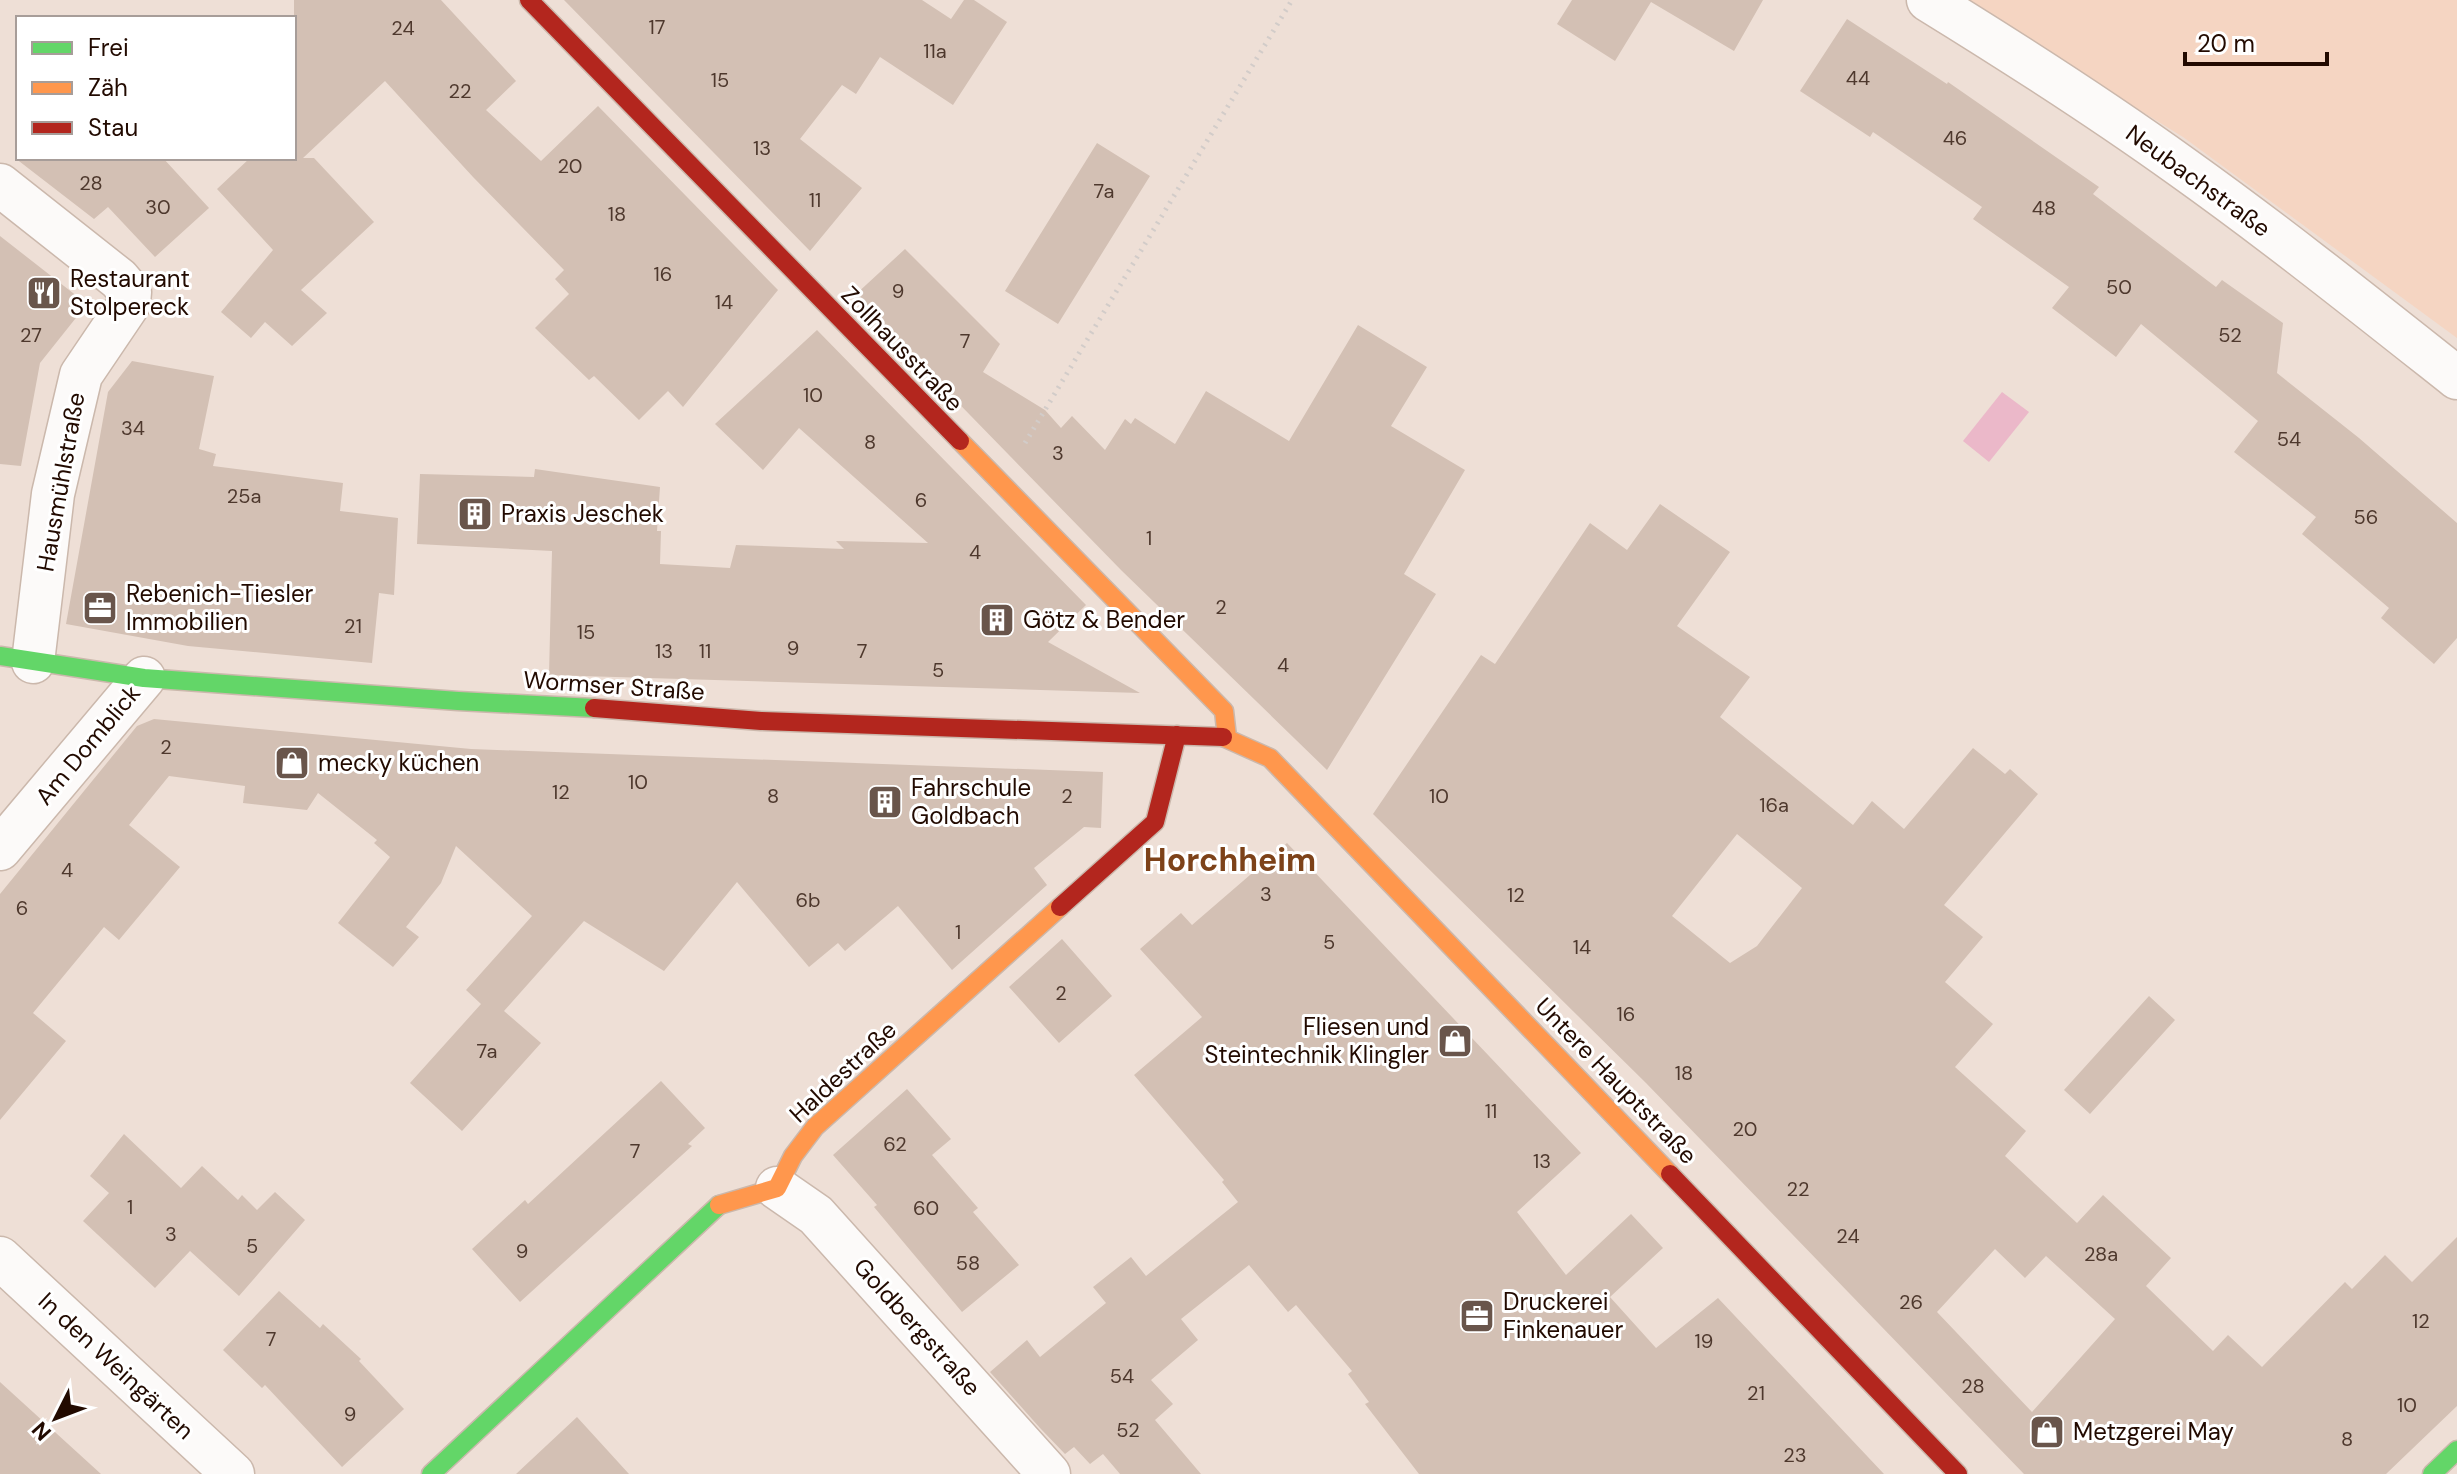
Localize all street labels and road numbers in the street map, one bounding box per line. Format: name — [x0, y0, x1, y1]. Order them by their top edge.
street label: Neubachstraße — [2120, 118, 2277, 244]
street label: Zollhausstraße — [835, 279, 970, 418]
street label: Hausmühlstraße — [29, 390, 92, 574]
street label: Wormser Straße — [522, 664, 706, 707]
street label: Am Domblick — [28, 678, 147, 811]
street label: Untere Hauptstraße — [1529, 991, 1704, 1170]
street label: Haldestraße — [783, 1014, 903, 1129]
street label: Goldbergstraße — [847, 1251, 988, 1402]
street label: In den Weingärten — [32, 1286, 201, 1446]

